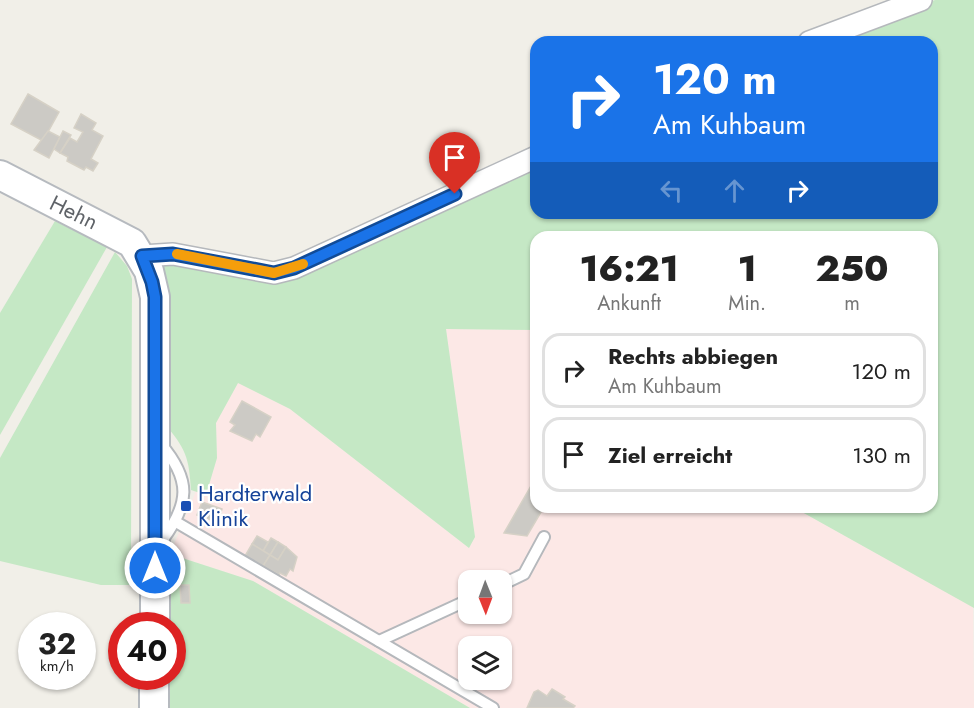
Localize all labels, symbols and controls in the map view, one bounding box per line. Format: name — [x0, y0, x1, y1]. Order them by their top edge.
text: 120 m — [653, 49, 777, 110]
icon: right — [554, 60, 632, 138]
text: Am Kuhbaum — [653, 105, 806, 144]
pin — [429, 132, 480, 194]
icon: arrive — [438, 141, 471, 174]
icon: left — [655, 174, 688, 207]
icon: ahead — [718, 174, 751, 207]
icon: right — [781, 174, 814, 207]
street label: Hehn — [44, 187, 104, 237]
text: 16:21 — [579, 242, 679, 294]
text: 1 — [738, 242, 757, 294]
text: 250 — [815, 242, 889, 294]
text: Ankunft — [597, 289, 661, 318]
text: Min. — [728, 289, 766, 318]
text: m — [844, 289, 860, 318]
text: Rechts abbiegen — [608, 340, 778, 372]
icon: right — [557, 354, 590, 387]
text: 120 m — [852, 355, 911, 387]
text: Am Kuhbaum — [608, 372, 722, 401]
icon: arrive — [557, 438, 590, 471]
text: Ziel erreicht — [608, 439, 732, 471]
text: 130 m — [852, 439, 911, 471]
place label: Hardterwald Klinik — [198, 477, 312, 534]
marker: Hardterwald Klinik — [179, 499, 193, 513]
position arrow — [123, 536, 187, 600]
north arrow — [458, 570, 512, 624]
map controls — [458, 570, 512, 690]
speed limit sign: 40 — [108, 612, 186, 690]
text: 32 — [38, 622, 76, 665]
button: layers — [458, 636, 512, 690]
text: km/h — [40, 655, 74, 677]

